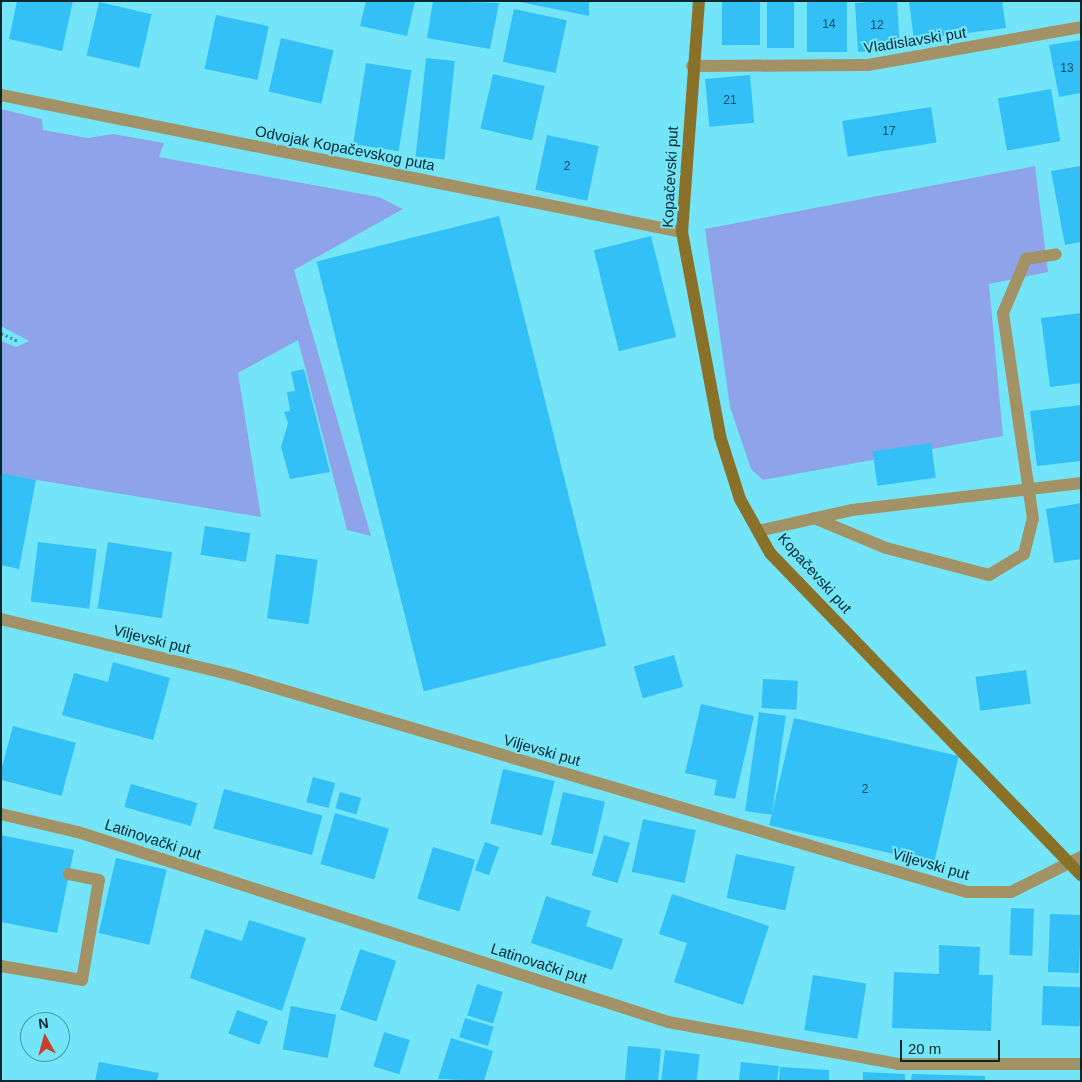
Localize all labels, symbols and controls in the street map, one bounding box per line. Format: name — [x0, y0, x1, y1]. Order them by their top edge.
house number: 14 — [822, 18, 836, 32]
house number: 12 — [870, 19, 884, 33]
street label: Vladislavski put — [863, 23, 967, 57]
house number: 13 — [1060, 62, 1074, 76]
house number: 21 — [723, 94, 737, 108]
street label: Odvojak Kopačevskog puta — [254, 122, 436, 174]
house number: 17 — [882, 125, 896, 139]
street label: Kopačevski put — [658, 126, 682, 228]
house number: 2 — [564, 160, 570, 174]
street label: Kopačevski put — [774, 529, 856, 617]
street label: Viljevski put — [112, 621, 192, 657]
street label: Viljevski put — [502, 730, 582, 770]
house number: 2 — [862, 783, 868, 797]
street label: Latinovački put — [103, 815, 203, 863]
street label: Viljevski put — [891, 844, 971, 884]
street label: Latinovački put — [489, 939, 589, 987]
north arrow — [20, 1012, 70, 1062]
text: N — [37, 1015, 49, 1032]
scale bar — [902, 1030, 1002, 1062]
text: 20 m — [908, 1040, 941, 1057]

